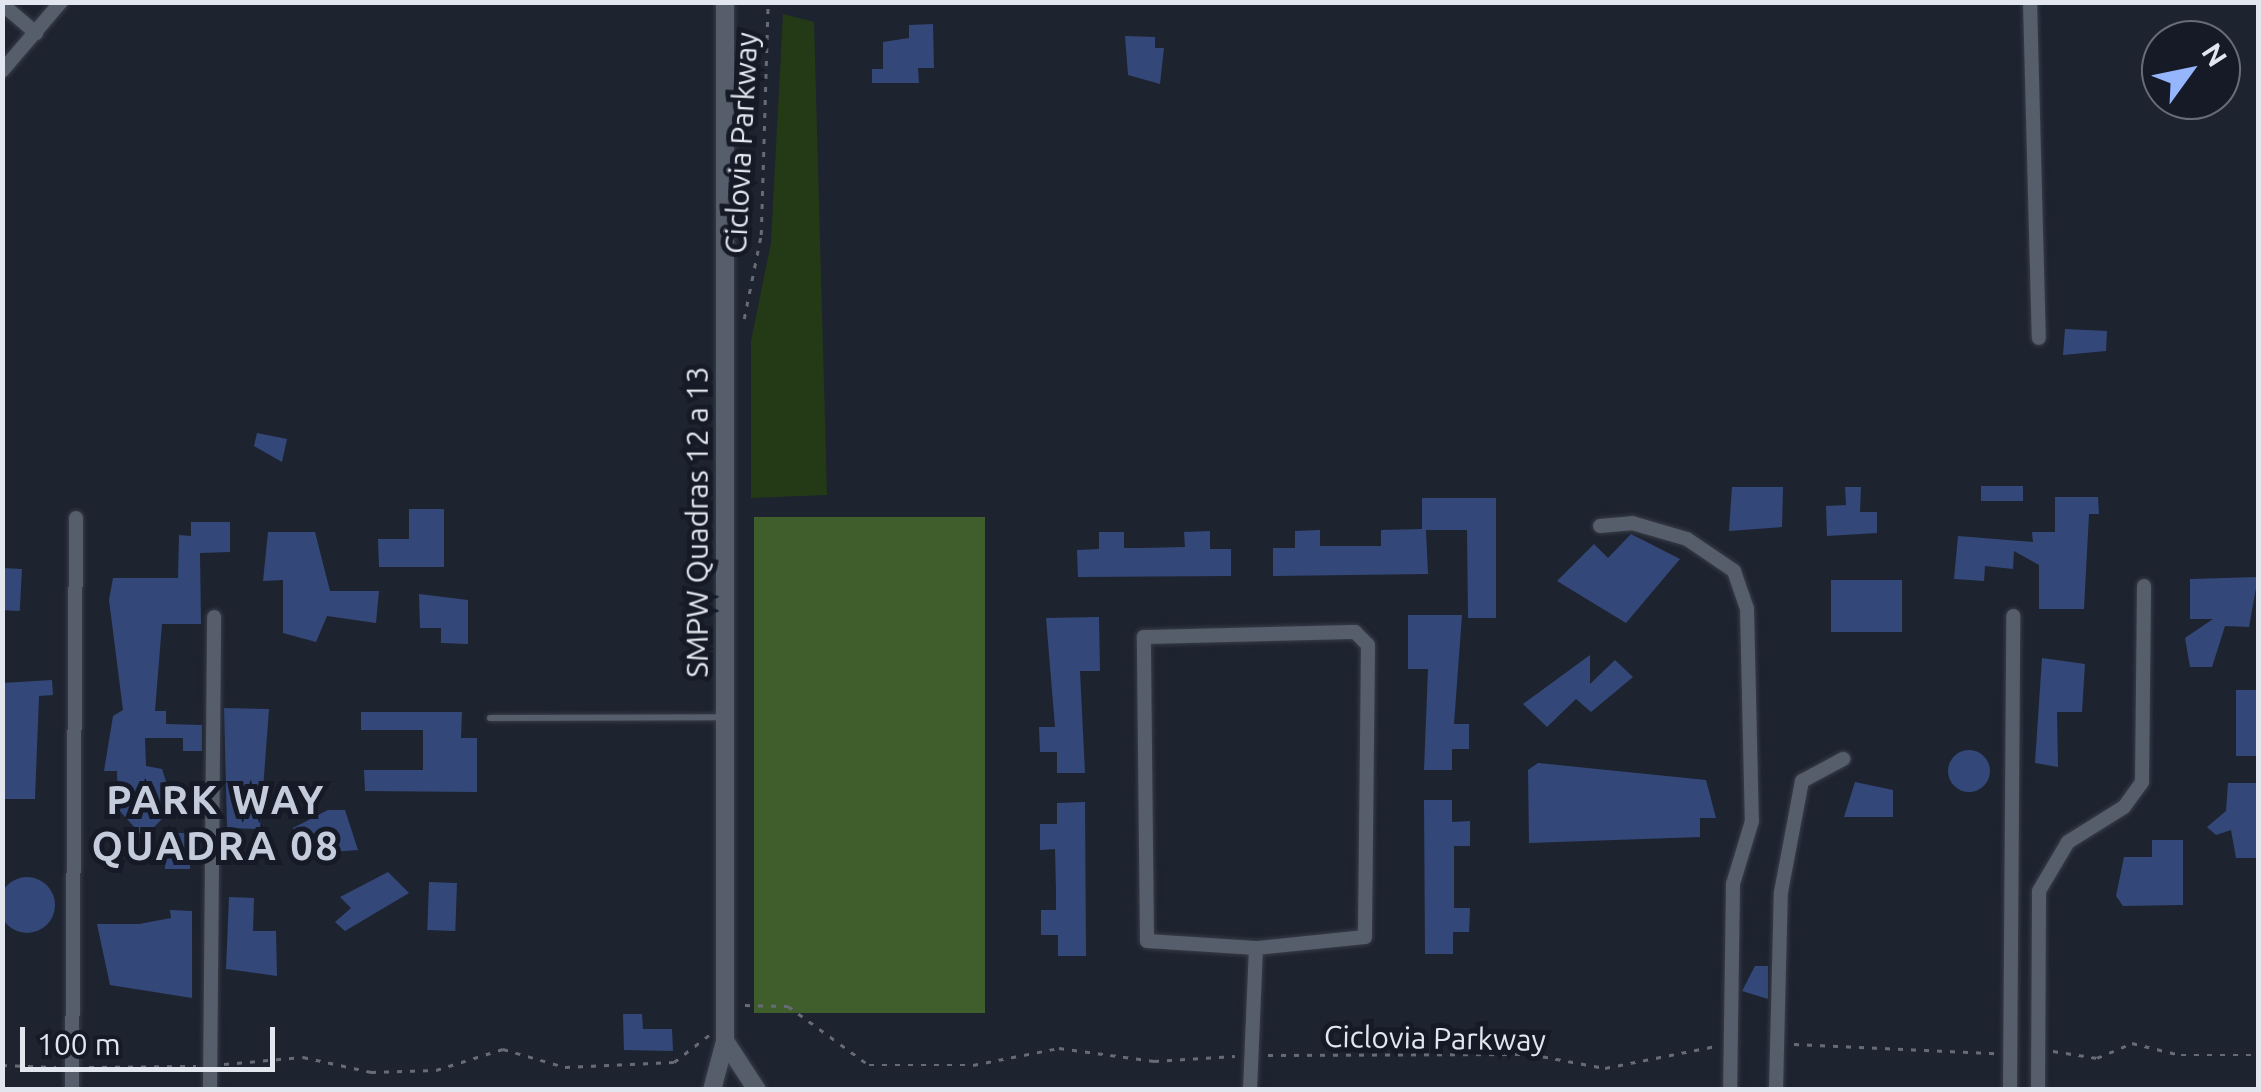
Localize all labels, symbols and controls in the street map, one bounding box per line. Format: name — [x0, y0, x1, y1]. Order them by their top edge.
north arrow — [2141, 20, 2241, 120]
street label: Ciclovia Parkway — [717, 31, 765, 255]
text: N — [2196, 37, 2234, 72]
street label: SMPW Quadras 12 a 13 — [679, 366, 715, 678]
district label: PARK WAY QUADRA 08 — [92, 776, 340, 870]
scale bar — [25, 1007, 280, 1069]
street label: Ciclovia Parkway — [1324, 1018, 1546, 1058]
text: 100 m — [37, 1027, 121, 1061]

